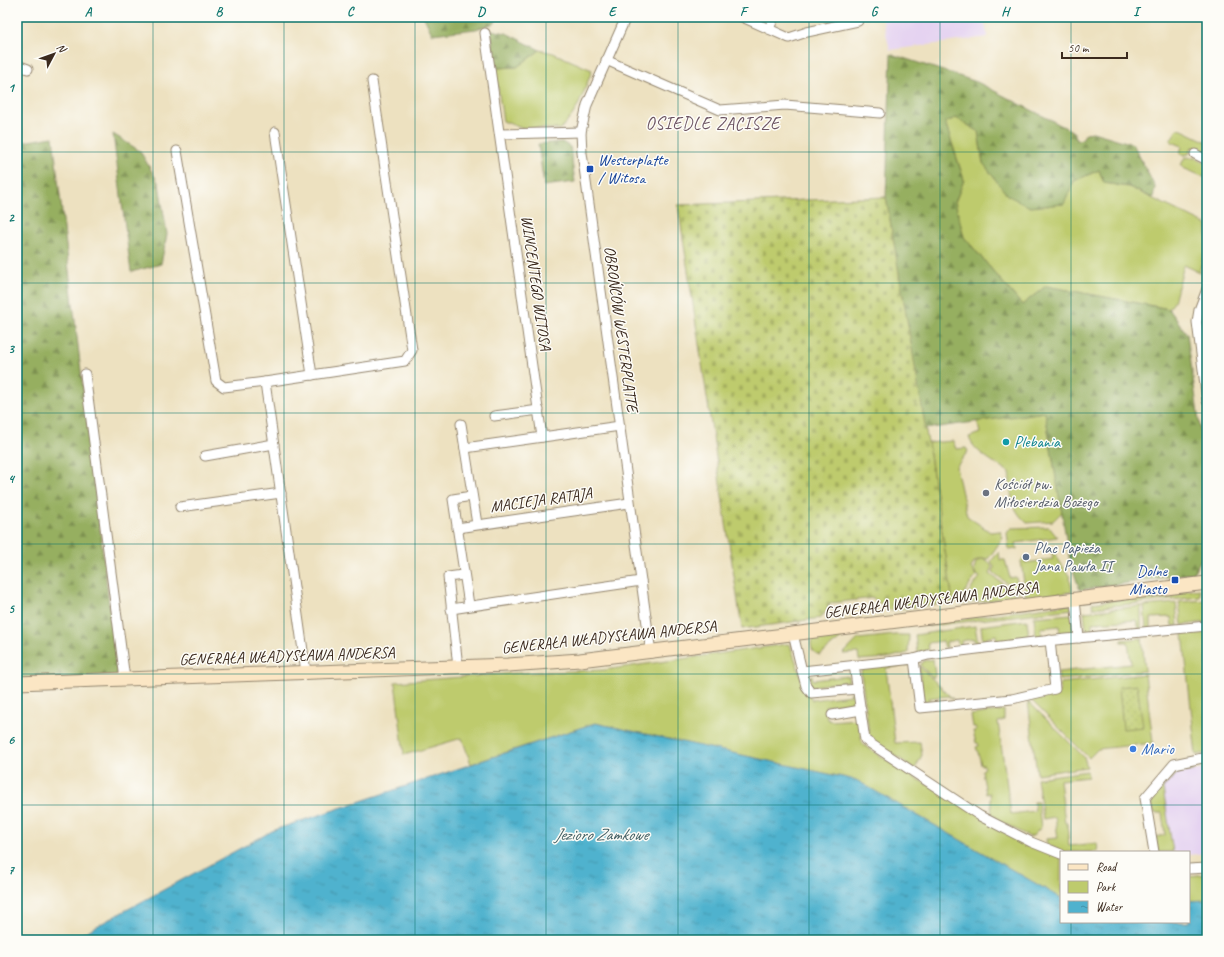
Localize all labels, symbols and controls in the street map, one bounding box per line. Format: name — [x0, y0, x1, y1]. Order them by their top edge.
text: A — [85, 4, 93, 20]
text: B — [216, 4, 224, 20]
text: C — [347, 4, 355, 20]
text: D — [477, 4, 486, 20]
text: E — [609, 4, 618, 20]
text: F — [740, 4, 749, 20]
text: G — [871, 4, 879, 20]
text: H — [1001, 4, 1011, 20]
text: I — [1133, 4, 1142, 20]
north arrow — [34, 34, 74, 74]
scale bar — [1062, 34, 1127, 60]
text: N — [54, 40, 70, 56]
text: 50 m — [1068, 40, 1090, 56]
text: 1 — [8, 80, 16, 96]
district label: OSIEDLE ZACISZE — [646, 113, 781, 134]
place label: Westerplatte / Witosa — [598, 150, 669, 188]
marker: Westerplatte / Witosa — [585, 164, 595, 174]
text: 2 — [8, 210, 15, 226]
street label: WINCENTEGO WITOSA — [517, 214, 555, 353]
street label: OBROŃCÓW WESTERPLATTE — [599, 245, 643, 416]
text: 3 — [8, 341, 15, 357]
place label: Plebania — [1014, 432, 1061, 452]
marker: Plebania — [1001, 437, 1011, 447]
text: 4 — [8, 471, 16, 487]
place label: Kościół pw. Miłosierdzia Bożego — [994, 474, 1100, 512]
street label: MACIEJA RATAJA — [489, 483, 594, 517]
marker: Kościół pw. Miłosierdzia Bożego — [981, 488, 991, 498]
place label: Plac Papieża Jana Pawła II — [1033, 538, 1116, 576]
marker: Plac Papieża Jana Pawła II — [1021, 552, 1031, 562]
place label: Dolne Miasto — [1130, 561, 1169, 599]
marker: Dolne Miasto — [1170, 575, 1180, 585]
street label: GENERAŁA WŁADYSŁAWA ANDERSA — [823, 577, 1040, 623]
text: 5 — [8, 601, 15, 617]
street label: GENERAŁA WŁADYSŁAWA ANDERSA — [501, 616, 718, 658]
street label: GENERAŁA WŁADYSŁAWA ANDERSA — [179, 642, 396, 670]
text: 6 — [8, 732, 15, 748]
place label: Mario — [1141, 739, 1175, 759]
marker: Mario — [1128, 744, 1138, 754]
water label: Jezioro Zamkowe — [552, 824, 650, 845]
legend — [1060, 851, 1190, 923]
text: Road — [1096, 859, 1118, 875]
text: 7 — [8, 862, 15, 878]
text: Park — [1096, 879, 1117, 895]
text: Water — [1096, 899, 1124, 915]

